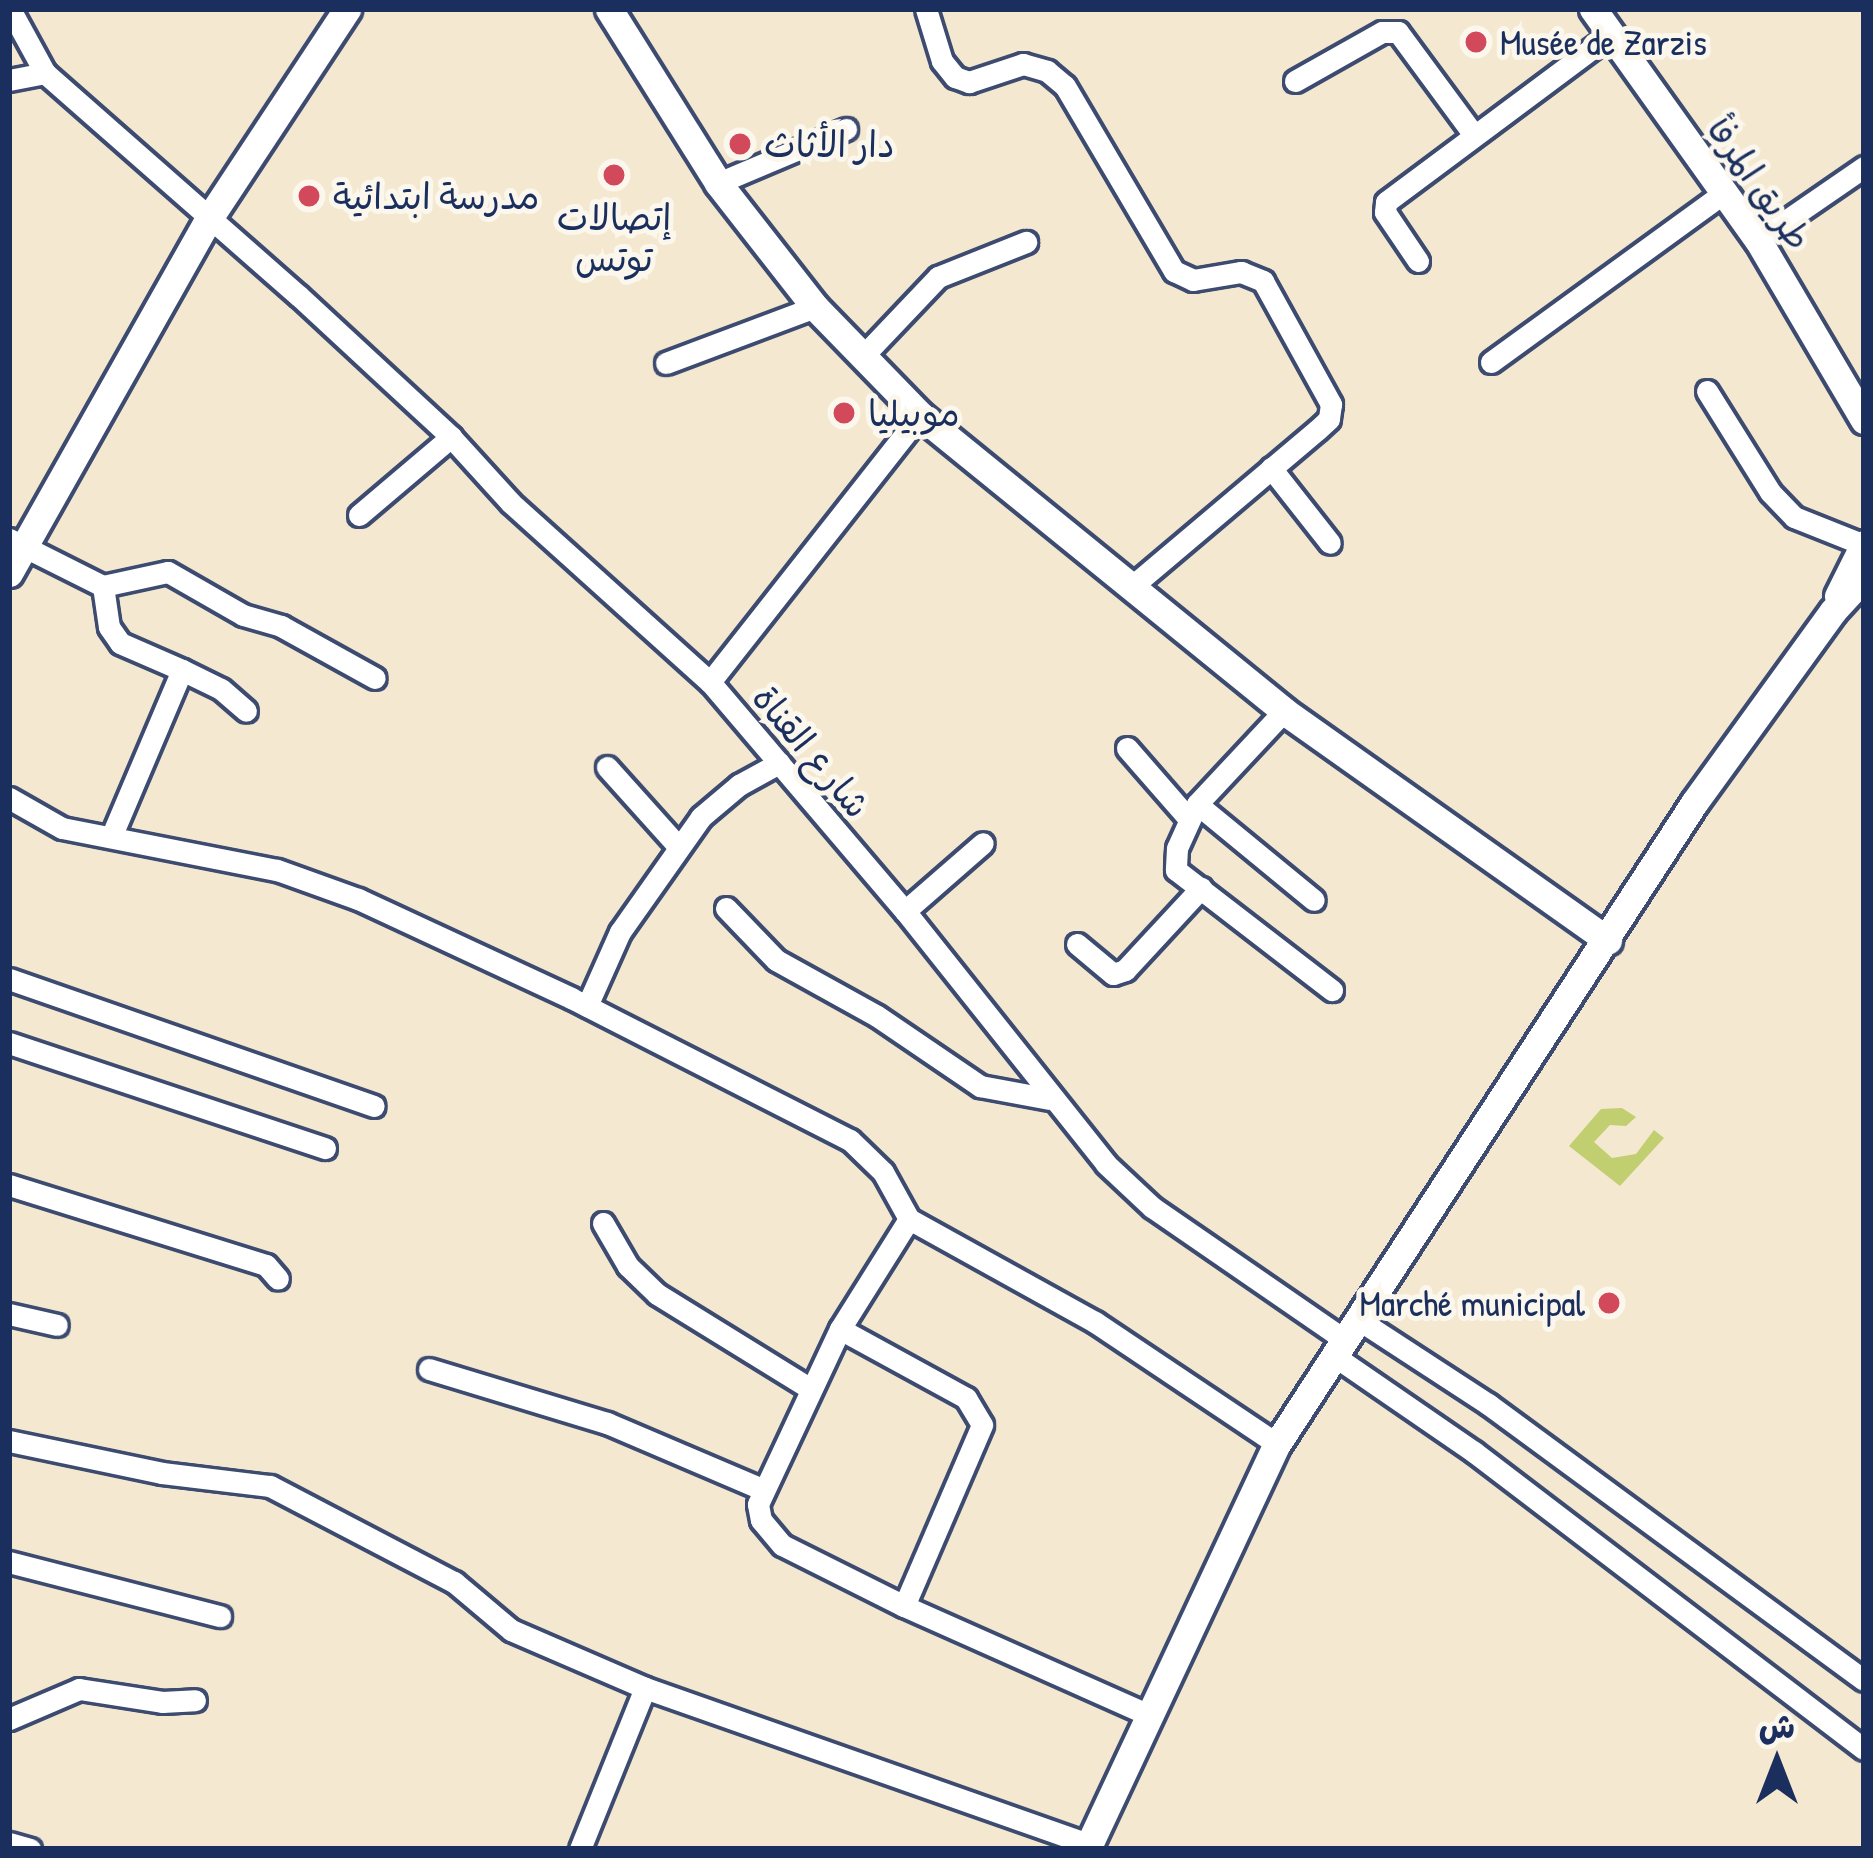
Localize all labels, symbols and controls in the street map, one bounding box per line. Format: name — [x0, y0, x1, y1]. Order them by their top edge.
place label: Musée de Zarzis — [1500, 20, 1707, 64]
marker: Musée de Zarzis — [1463, 29, 1489, 55]
street label: طريق المرفأ — [1699, 108, 1821, 258]
place label: دار الأثاث — [764, 122, 895, 166]
marker: دار الأثاث — [727, 131, 753, 157]
marker: إتصالات توتس — [601, 162, 627, 188]
place label: مدرسة ابتدائية — [333, 174, 539, 218]
marker: مدرسة ابتدائية — [296, 183, 322, 209]
place label: إتصالات توتس — [557, 194, 671, 279]
place label: موبيليا — [868, 391, 960, 435]
marker: موبيليا — [831, 400, 857, 426]
street label: شارع القناة — [744, 676, 880, 826]
place label: Marché municipal — [1360, 1281, 1585, 1325]
marker: Marché municipal — [1596, 1290, 1622, 1316]
north arrow — [1717, 1702, 1837, 1822]
text: ش — [1759, 1704, 1795, 1748]

